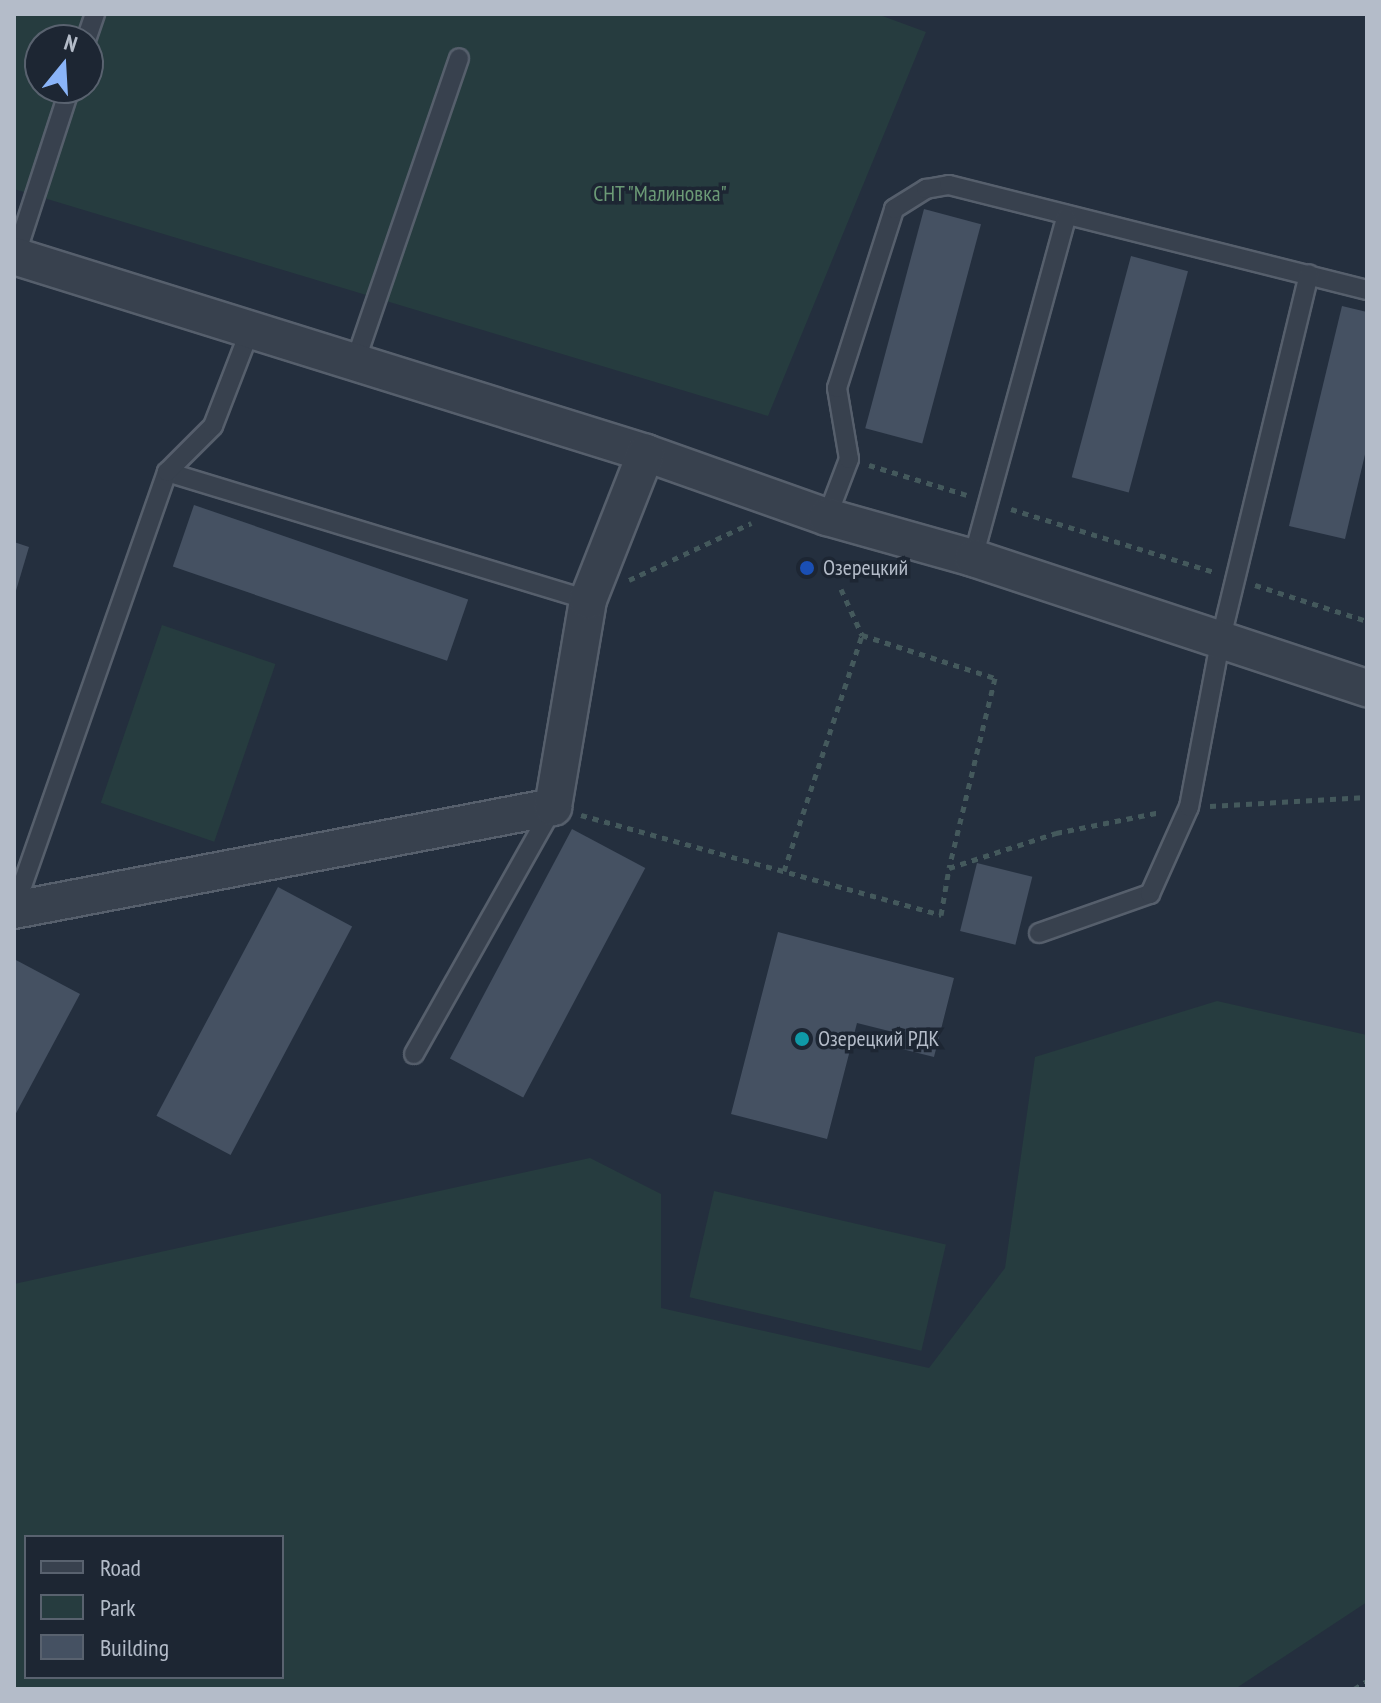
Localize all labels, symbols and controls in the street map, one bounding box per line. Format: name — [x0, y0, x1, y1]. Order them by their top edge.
north arrow — [24, 24, 104, 104]
text: N — [61, 28, 81, 58]
park label: СНТ "Малиновка" — [592, 181, 728, 207]
place label: Озерецкий — [823, 555, 908, 581]
marker: Озерецкий — [798, 559, 816, 577]
place label: Озерецкий РДК — [818, 1026, 939, 1052]
marker: Озерецкий РДК — [793, 1030, 811, 1048]
legend — [24, 1535, 284, 1679]
text: Road — [100, 1552, 141, 1583]
text: Park — [100, 1592, 136, 1623]
text: Building — [100, 1632, 169, 1663]

